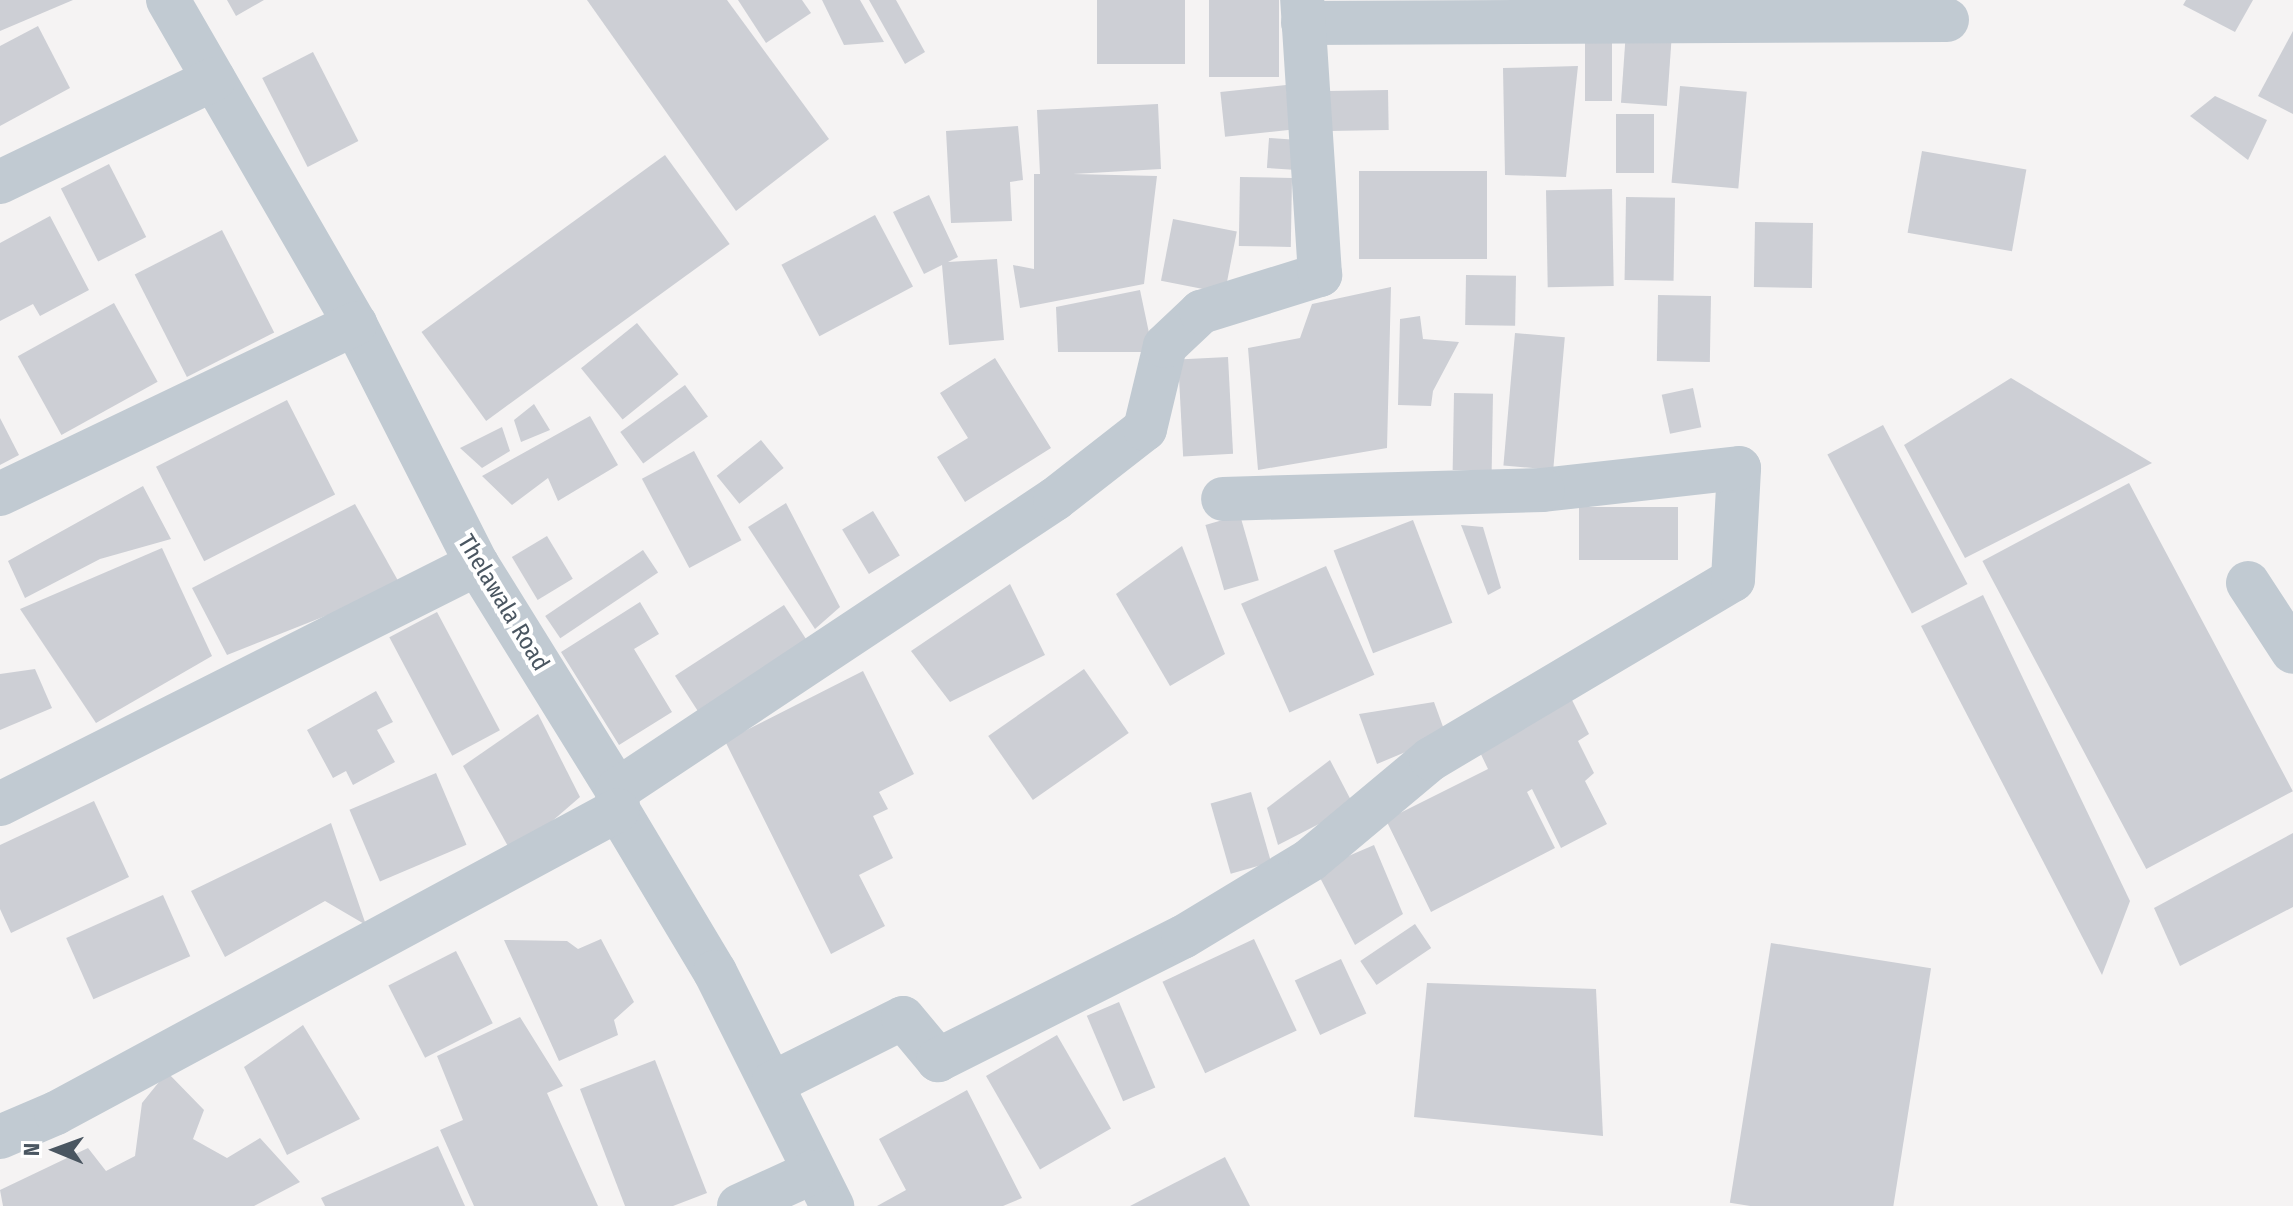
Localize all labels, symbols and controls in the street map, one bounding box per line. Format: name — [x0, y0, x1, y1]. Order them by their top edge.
street label: Thelawala Road — [451, 530, 555, 676]
north arrow — [16, 1110, 96, 1190]
text: N — [18, 1143, 45, 1156]

